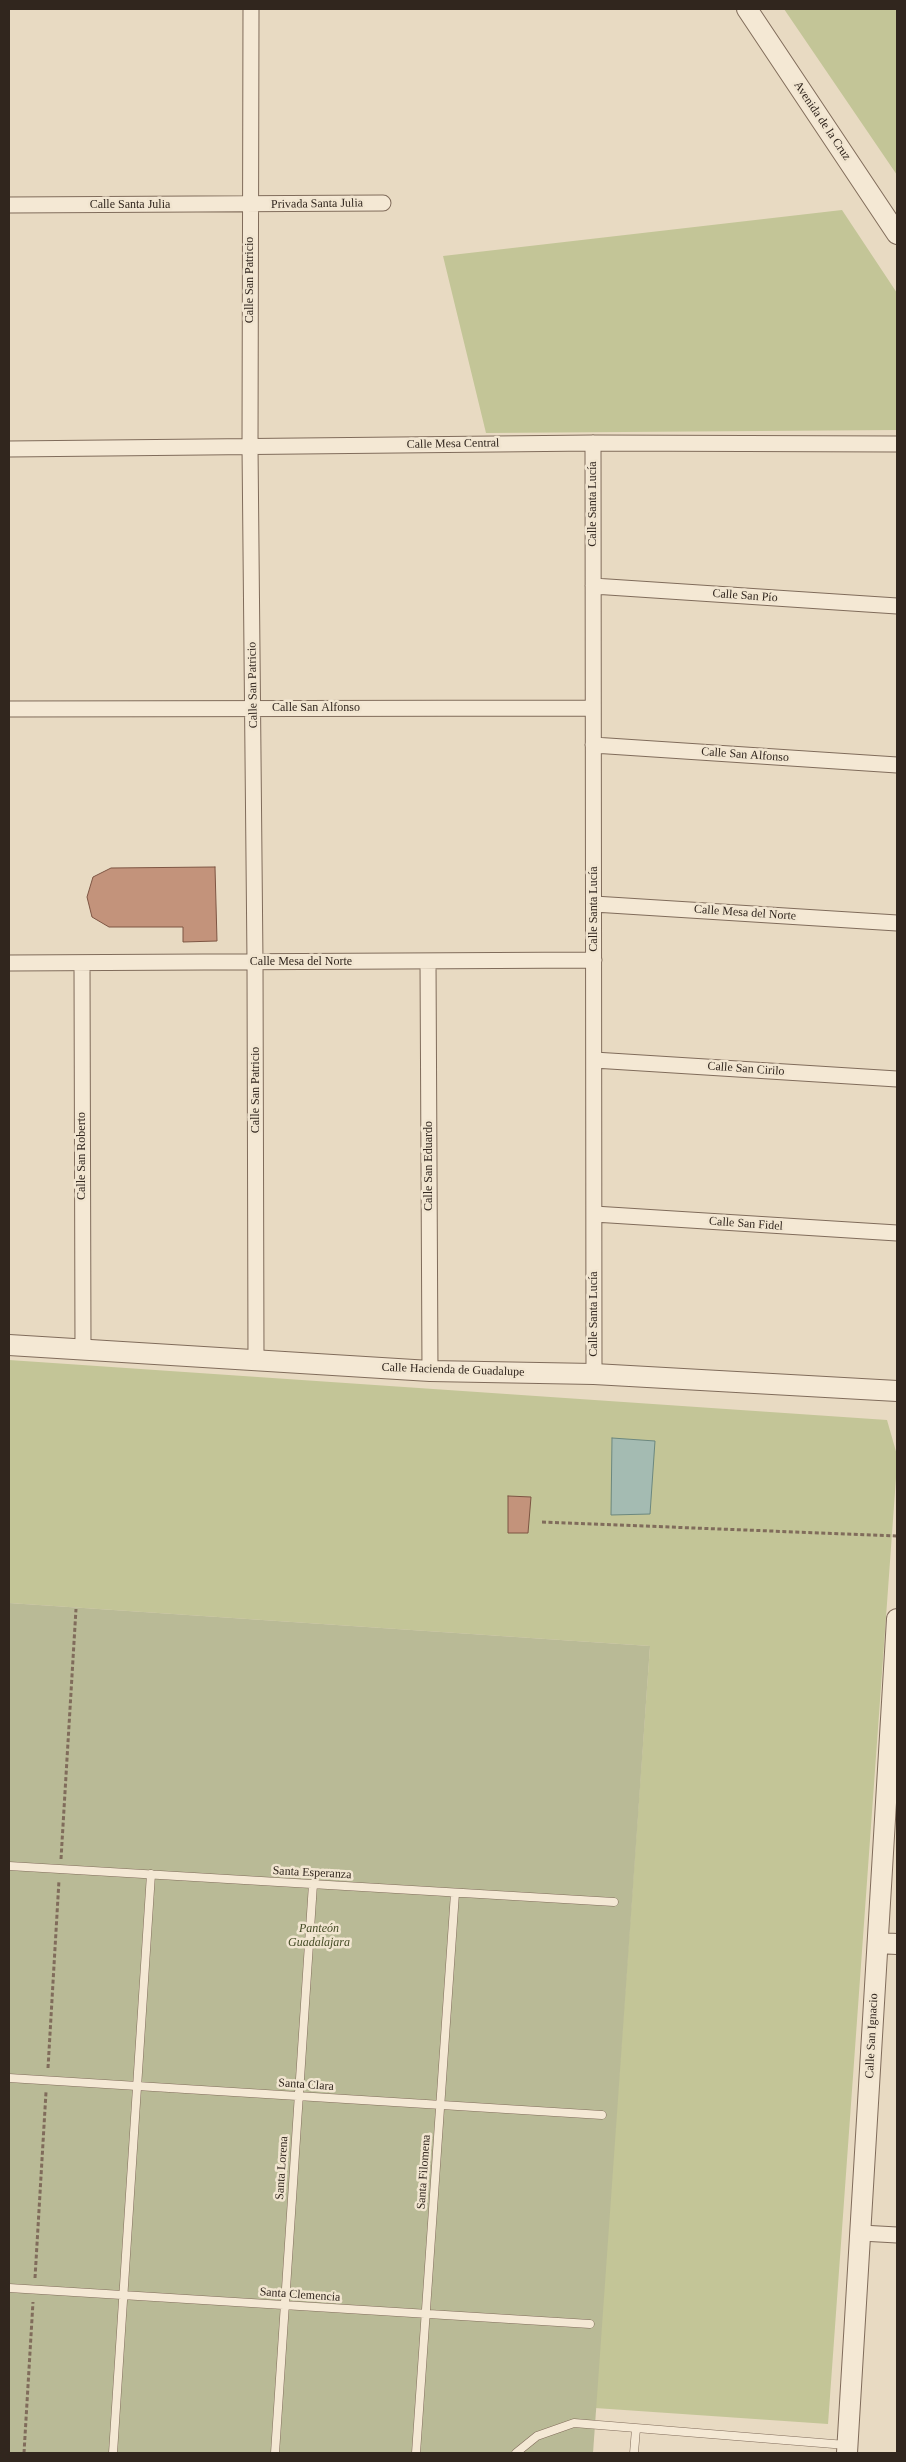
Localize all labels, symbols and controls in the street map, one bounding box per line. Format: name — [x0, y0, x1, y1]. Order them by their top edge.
street label: Avenida de la Cruz — [790, 79, 854, 163]
street label: Privada Santa Julia — [271, 196, 363, 212]
street label: Calle Santa Julia — [90, 198, 170, 212]
street label: Calle San Patricio — [243, 237, 257, 323]
street label: Calle Mesa Central — [407, 436, 499, 452]
street label: Calle Santa Lucía — [586, 461, 600, 547]
street label: Calle San Pío — [712, 587, 778, 605]
street label: Calle San Patricio — [245, 642, 261, 728]
street label: Calle San Alfonso — [272, 701, 360, 715]
street label: Calle San Alfonso — [701, 745, 789, 765]
street label: Calle Santa Lucía — [587, 866, 601, 952]
street label: Calle Mesa del Norte — [693, 902, 797, 924]
street label: Calle Mesa del Norte — [250, 955, 352, 969]
street label: Calle San Patricio — [249, 1047, 263, 1133]
street label: Calle San Cirilo — [707, 1059, 785, 1079]
street label: Calle San Roberto — [75, 1112, 89, 1200]
street label: Calle San Eduardo — [422, 1121, 436, 1211]
street label: Calle San Fidel — [709, 1214, 783, 1234]
street label: Calle Santa Lucía — [587, 1271, 601, 1357]
street label: Calle Hacienda de Guadalupe — [381, 1360, 525, 1380]
street label: Santa Esperanza — [272, 1864, 352, 1882]
park label: Panteón Guadalajara — [288, 1922, 350, 1950]
street label: Calle San Ignacio — [863, 1993, 881, 2079]
street label: Santa Clara — [278, 2076, 334, 2094]
street label: Santa Filomena — [414, 2134, 434, 2210]
street label: Santa Lorena — [273, 2136, 291, 2200]
street label: Santa Clemencia — [259, 2285, 341, 2305]

